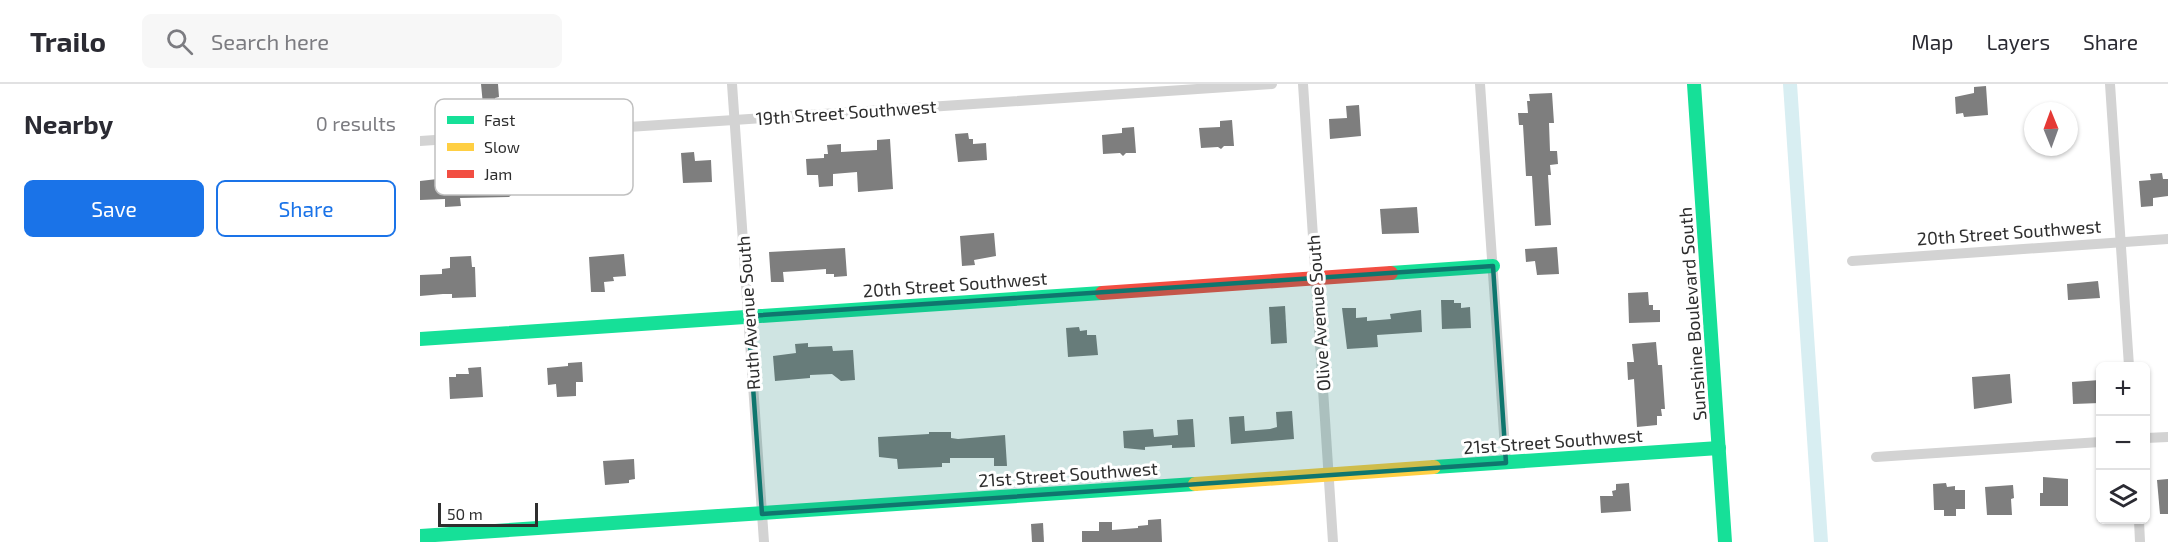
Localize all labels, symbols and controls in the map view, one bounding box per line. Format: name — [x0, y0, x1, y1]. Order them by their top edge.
search box — [142, 14, 562, 68]
text: Trailo — [30, 24, 106, 58]
icon: search — [163, 25, 196, 58]
text: Search here — [211, 28, 329, 54]
text: Map — [1911, 29, 1953, 54]
text: Layers — [1986, 29, 2050, 54]
text: Share — [2083, 29, 2138, 54]
street label: 19th Street Southwest — [755, 95, 937, 129]
legend — [435, 99, 633, 195]
north arrow — [2024, 102, 2078, 156]
text: Nearby — [24, 108, 113, 139]
text: Fast — [484, 110, 515, 129]
text: 0 results — [316, 111, 396, 135]
text: Slow — [484, 137, 520, 156]
text: Jam — [484, 164, 512, 183]
button: Save — [24, 180, 204, 237]
button: Share — [216, 180, 396, 237]
street label: Sunshine Boulevard South — [1674, 206, 1710, 422]
street label: 20th Street Southwest — [1916, 215, 2102, 249]
street label: Olive Avenue South — [1302, 234, 1334, 392]
street label: Ruth Avenue South — [732, 235, 764, 391]
street label: 20th Street Southwest — [862, 267, 1048, 301]
map controls — [2096, 362, 2150, 524]
button: + — [2096, 362, 2150, 416]
button: − — [2096, 416, 2150, 470]
street label: 21st Street Southwest — [1463, 424, 1644, 458]
street label: 21st Street Southwest — [978, 457, 1159, 491]
button: layers — [2096, 470, 2150, 524]
scale bar — [438, 500, 538, 528]
text: 50 m — [447, 504, 483, 523]

